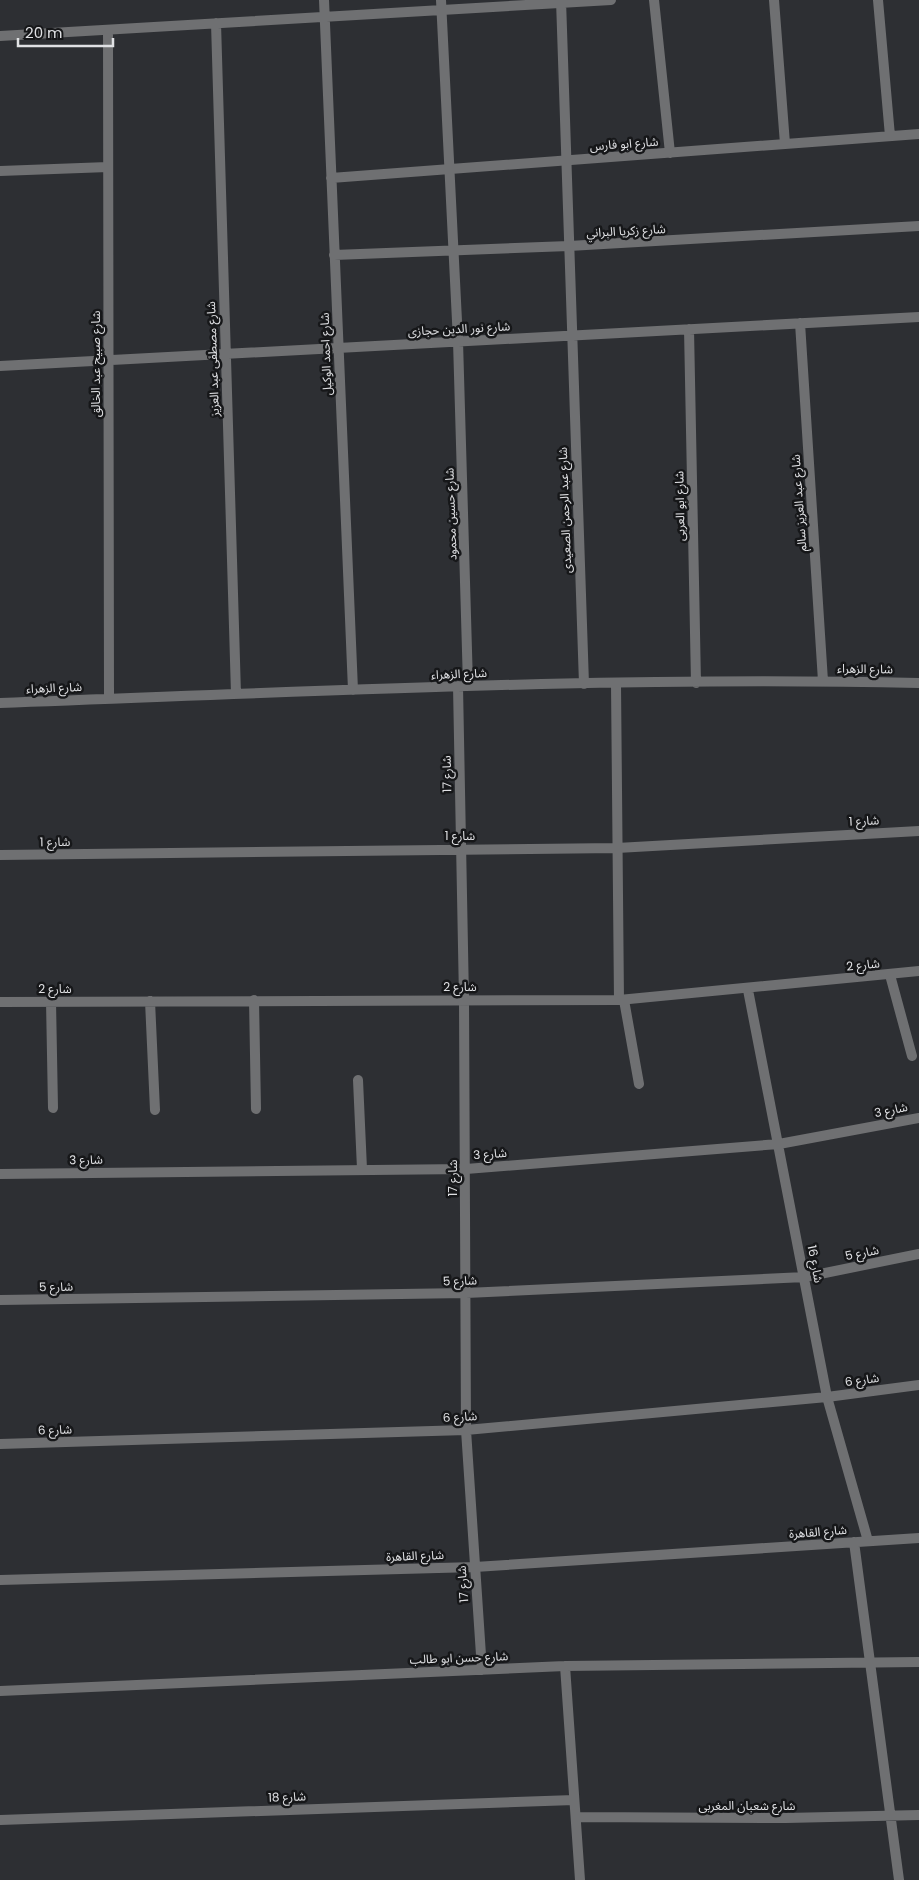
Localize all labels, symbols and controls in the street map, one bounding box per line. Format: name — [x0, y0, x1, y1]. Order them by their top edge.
scale bar — [18, 15, 112, 47]
text: 20 m — [25, 22, 63, 43]
street label: شارع ابو فارس — [589, 133, 659, 155]
street label: شارع زكريا البراني — [586, 220, 666, 243]
street label: شارع مصطفى عبد العزيز — [202, 301, 224, 418]
street label: شارع صبيح عبد الخالق — [87, 311, 105, 417]
street label: شارع احمد الوكيل — [316, 312, 336, 396]
street label: شارع نور الدين حجازى — [407, 317, 511, 341]
street label: شارع عبد الرحمن الصعيدى — [554, 447, 576, 573]
street label: شارع عبد العزيز سالم — [787, 454, 811, 552]
street label: شارع حسين محمود — [440, 467, 462, 561]
street label: شارع ابو العربى — [670, 471, 690, 541]
street label: شارع الزهراء — [837, 660, 893, 678]
street label: شارع الزهراء — [431, 664, 487, 684]
street label: شارع الزهراء — [26, 678, 82, 698]
street label: شارع 17 — [438, 755, 456, 793]
street label: شارع 1 — [848, 811, 880, 831]
street label: شارع 1 — [445, 827, 475, 845]
street label: شارع 1 — [40, 833, 70, 851]
street label: شارع 2 — [845, 954, 881, 976]
street label: شارع 2 — [443, 978, 477, 996]
street label: شارع 2 — [38, 980, 72, 998]
street label: شارع 3 — [873, 1098, 909, 1122]
street label: شارع 3 — [473, 1144, 507, 1164]
street label: شارع 3 — [69, 1151, 103, 1169]
street label: شارع 17 — [444, 1160, 462, 1197]
street label: شارع 5 — [844, 1241, 880, 1265]
street label: شارع 16 — [803, 1244, 827, 1284]
street label: شارع 5 — [443, 1271, 477, 1291]
street label: شارع 5 — [39, 1278, 73, 1296]
street label: شارع 6 — [844, 1369, 880, 1391]
street label: شارع 6 — [442, 1407, 478, 1427]
street label: شارع 6 — [38, 1420, 72, 1440]
street label: شارع القاهرة — [788, 1521, 848, 1543]
street label: شارع القاهرة — [386, 1546, 444, 1566]
street label: شارع 17 — [453, 1565, 473, 1603]
street label: شارع حسن ابو طالب — [409, 1647, 509, 1669]
street label: شارع 18 — [268, 1787, 306, 1807]
street label: شارع شعبان المغربى — [699, 1797, 795, 1815]

